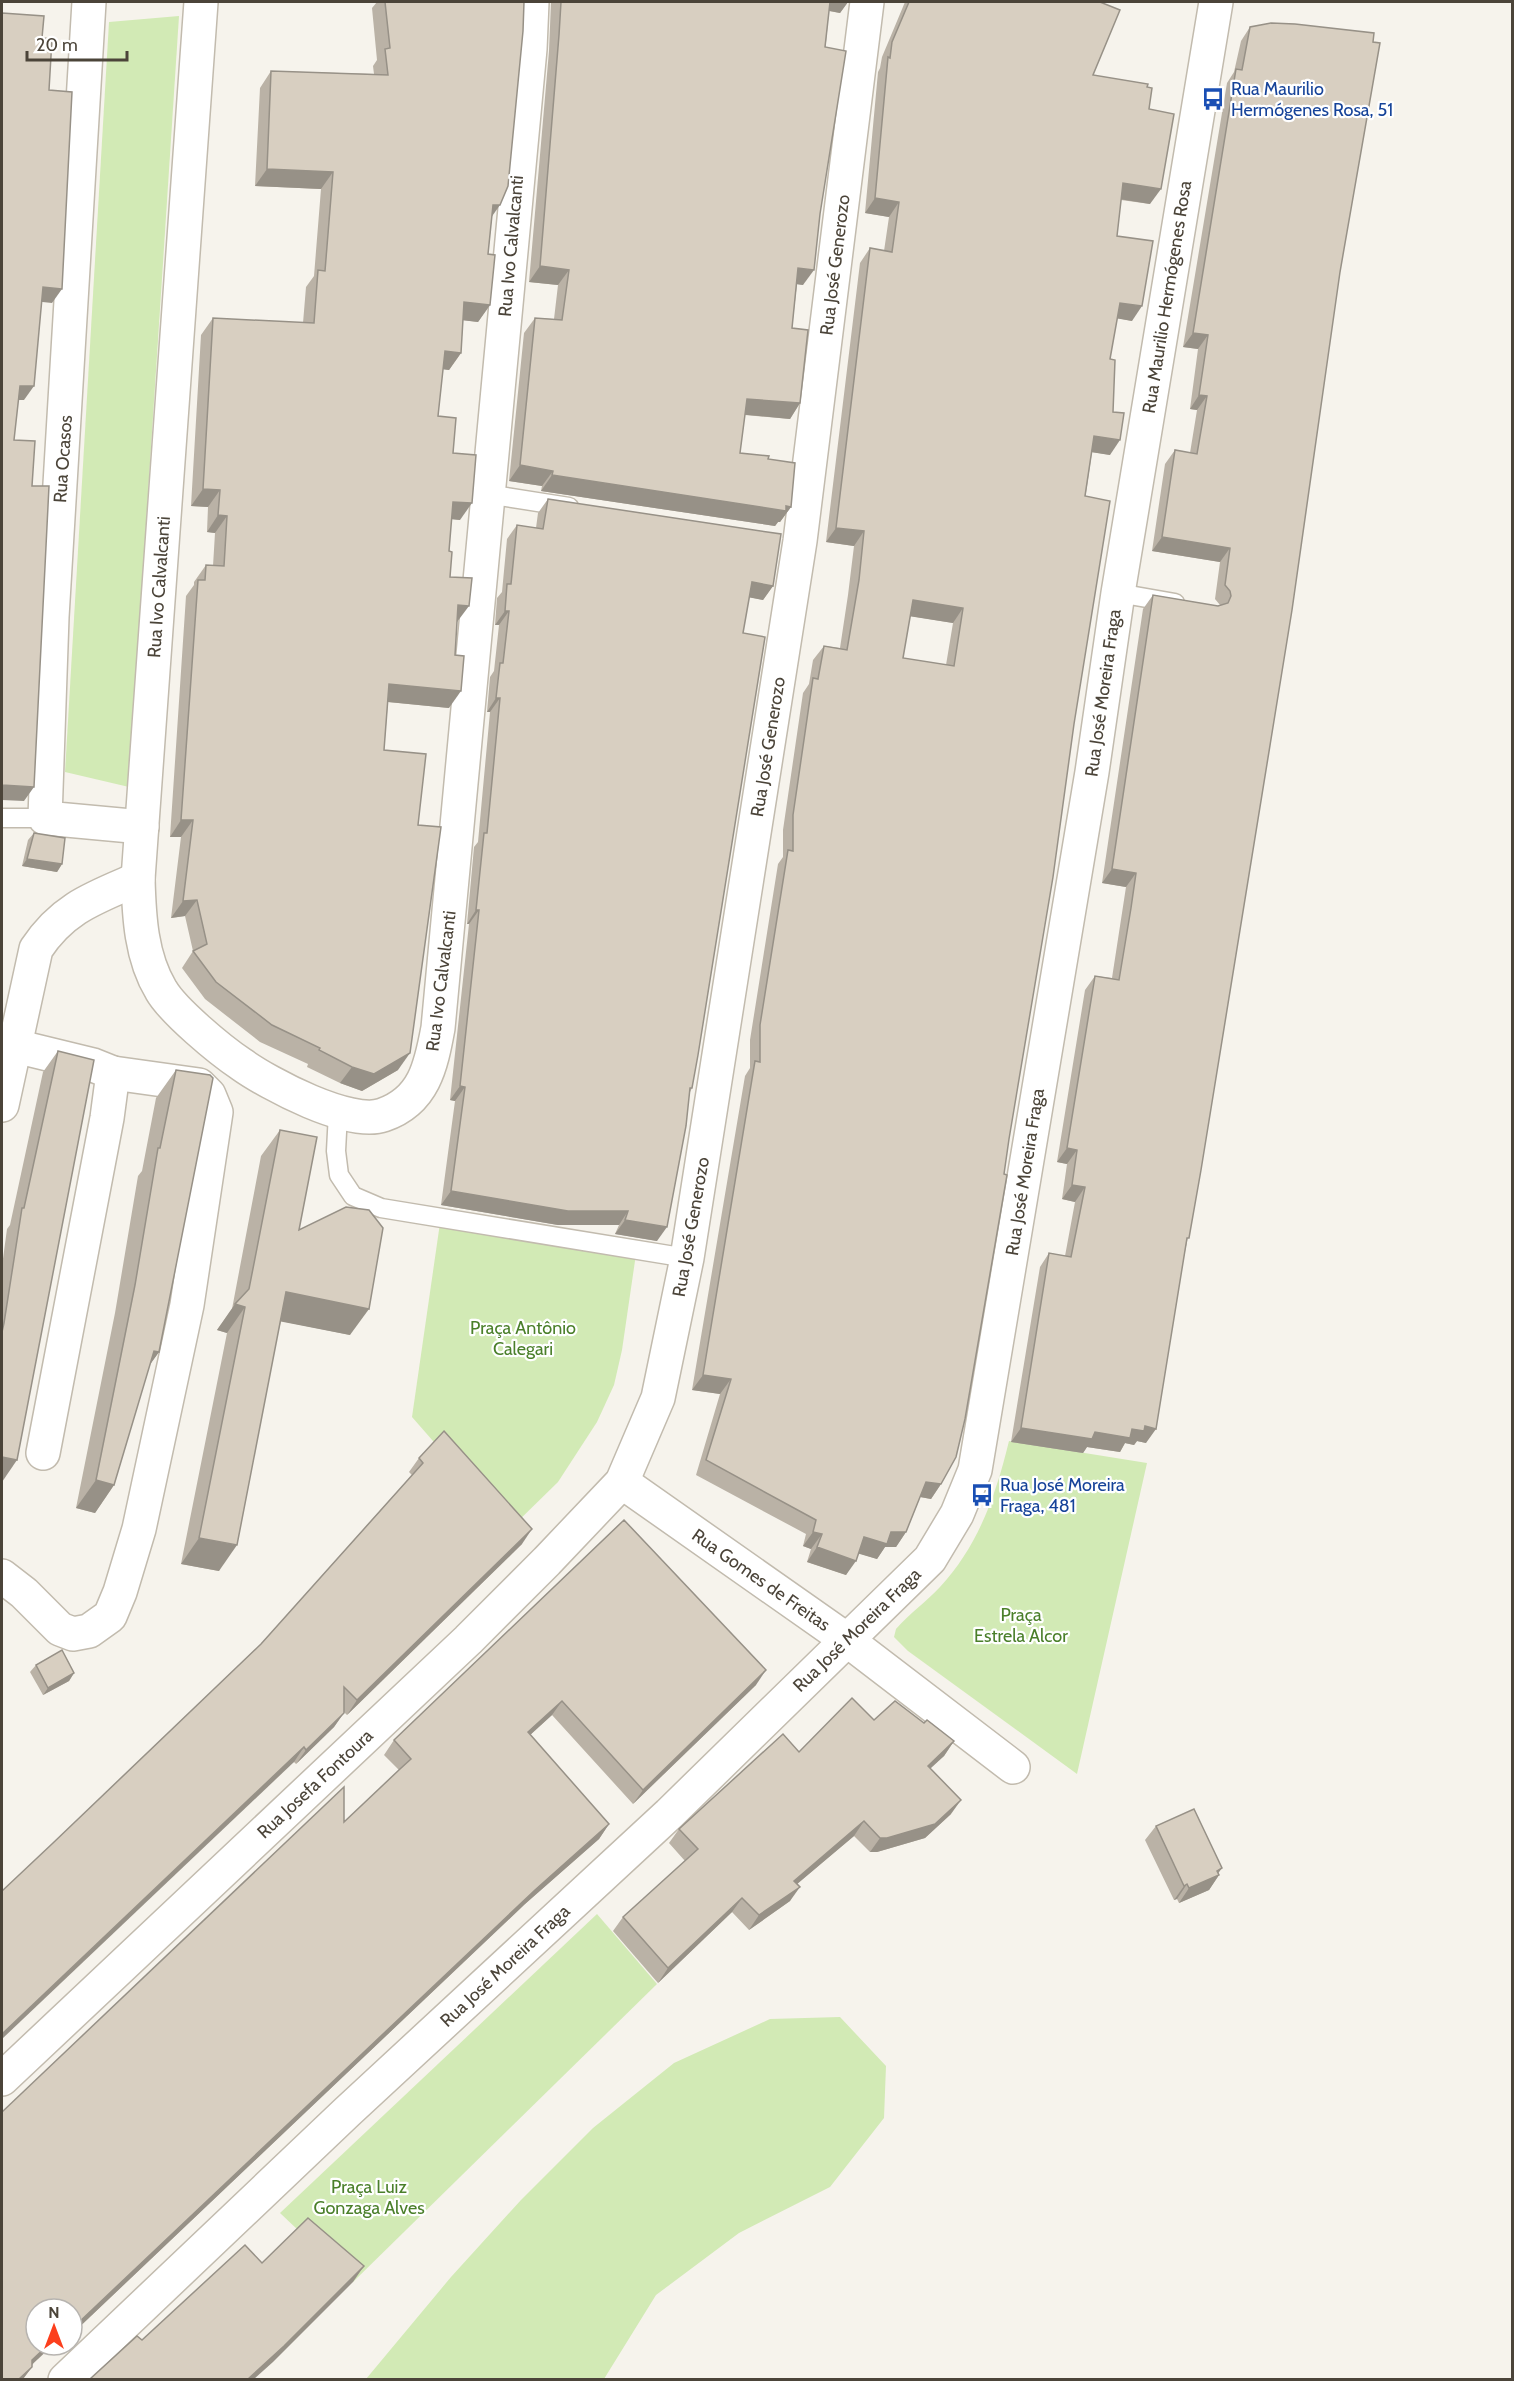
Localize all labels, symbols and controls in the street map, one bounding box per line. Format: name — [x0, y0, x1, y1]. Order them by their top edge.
scale bar — [27, 24, 128, 62]
text: 20 m — [36, 34, 78, 56]
place label: Rua Maurilio Hermógenes Rosa, 51 — [1231, 78, 1393, 121]
bus stop icon: Rua Maurilio Hermógenes Rosa, 51 — [1200, 86, 1226, 112]
street label: Rua Ivo Calvalcanti — [494, 174, 528, 318]
street label: Rua Maurilio Hermógenes Rosa — [1138, 179, 1196, 415]
street label: Rua José Generozo — [815, 193, 855, 337]
street label: Rua Ocasos — [49, 414, 77, 504]
street label: Rua Ivo Calvalcanti — [143, 515, 175, 659]
street label: Rua José Moreira Fraga — [1080, 607, 1126, 778]
street label: Rua José Generozo — [746, 675, 790, 819]
street label: Rua Ivo Calvalcanti — [421, 909, 461, 1053]
street label: Rua José Moreira Fraga — [1001, 1086, 1049, 1257]
street label: Rua José Generozo — [668, 1155, 714, 1299]
park label: Praça Antônio Calegari — [470, 1317, 576, 1360]
place label: Rua José Moreira Fraga, 481 — [1000, 1474, 1125, 1517]
bus stop icon: Rua José Moreira Fraga, 481 — [969, 1482, 995, 1508]
street label: Rua Gomes de Freitas — [688, 1524, 834, 1636]
street label: Rua José Moreira Fraga — [789, 1563, 926, 1697]
park label: Praça Estrela Alcor — [974, 1604, 1068, 1647]
street label: Rua Josefa Fontoura — [253, 1724, 378, 1843]
street label: Rua José Moreira Fraga — [436, 1900, 575, 2032]
park label: Praça Luiz Gonzaga Alves — [313, 2176, 425, 2219]
north arrow — [24, 2297, 84, 2357]
text: N — [48, 2303, 60, 2322]

